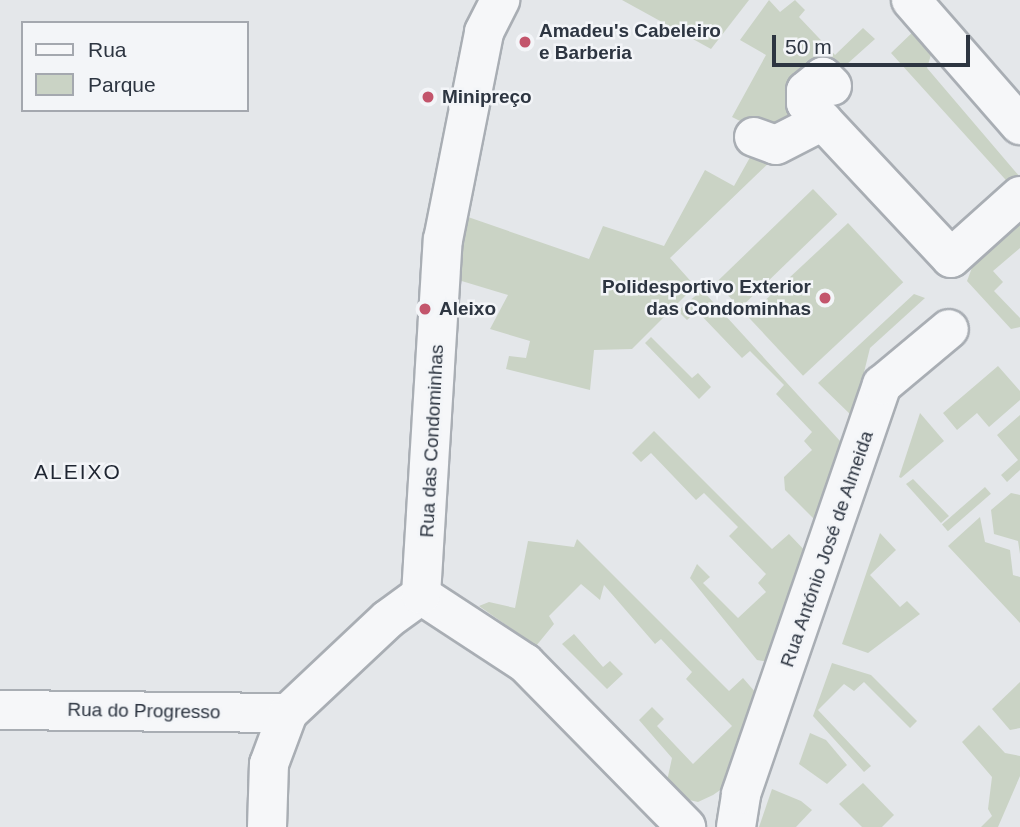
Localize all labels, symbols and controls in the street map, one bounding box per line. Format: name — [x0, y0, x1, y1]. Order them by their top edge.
place label: Amadeu's Cabeleiro e Barberia — [539, 20, 721, 64]
legend — [21, 21, 248, 112]
scale bar — [775, 21, 973, 65]
marker: Amadeu's Cabeleiro e Barberia — [517, 34, 533, 50]
text: 50 m — [785, 35, 832, 58]
text: Rua — [88, 38, 127, 61]
text: Parque — [88, 73, 156, 96]
place label: Minipreço — [442, 86, 532, 108]
marker: Minipreço — [420, 89, 436, 105]
place label: Polidesportivo Exterior das Condominhas — [602, 276, 811, 320]
marker: Polidesportivo Exterior das Condominhas — [817, 290, 833, 306]
place label: Aleixo — [439, 298, 496, 320]
marker: Aleixo — [417, 301, 433, 317]
street label: Rua das Condominhas — [416, 344, 448, 538]
street label: Rua António José de Almeida — [775, 427, 879, 671]
district label: ALEIXO — [35, 459, 121, 485]
street label: Rua do Progresso — [67, 698, 221, 724]

